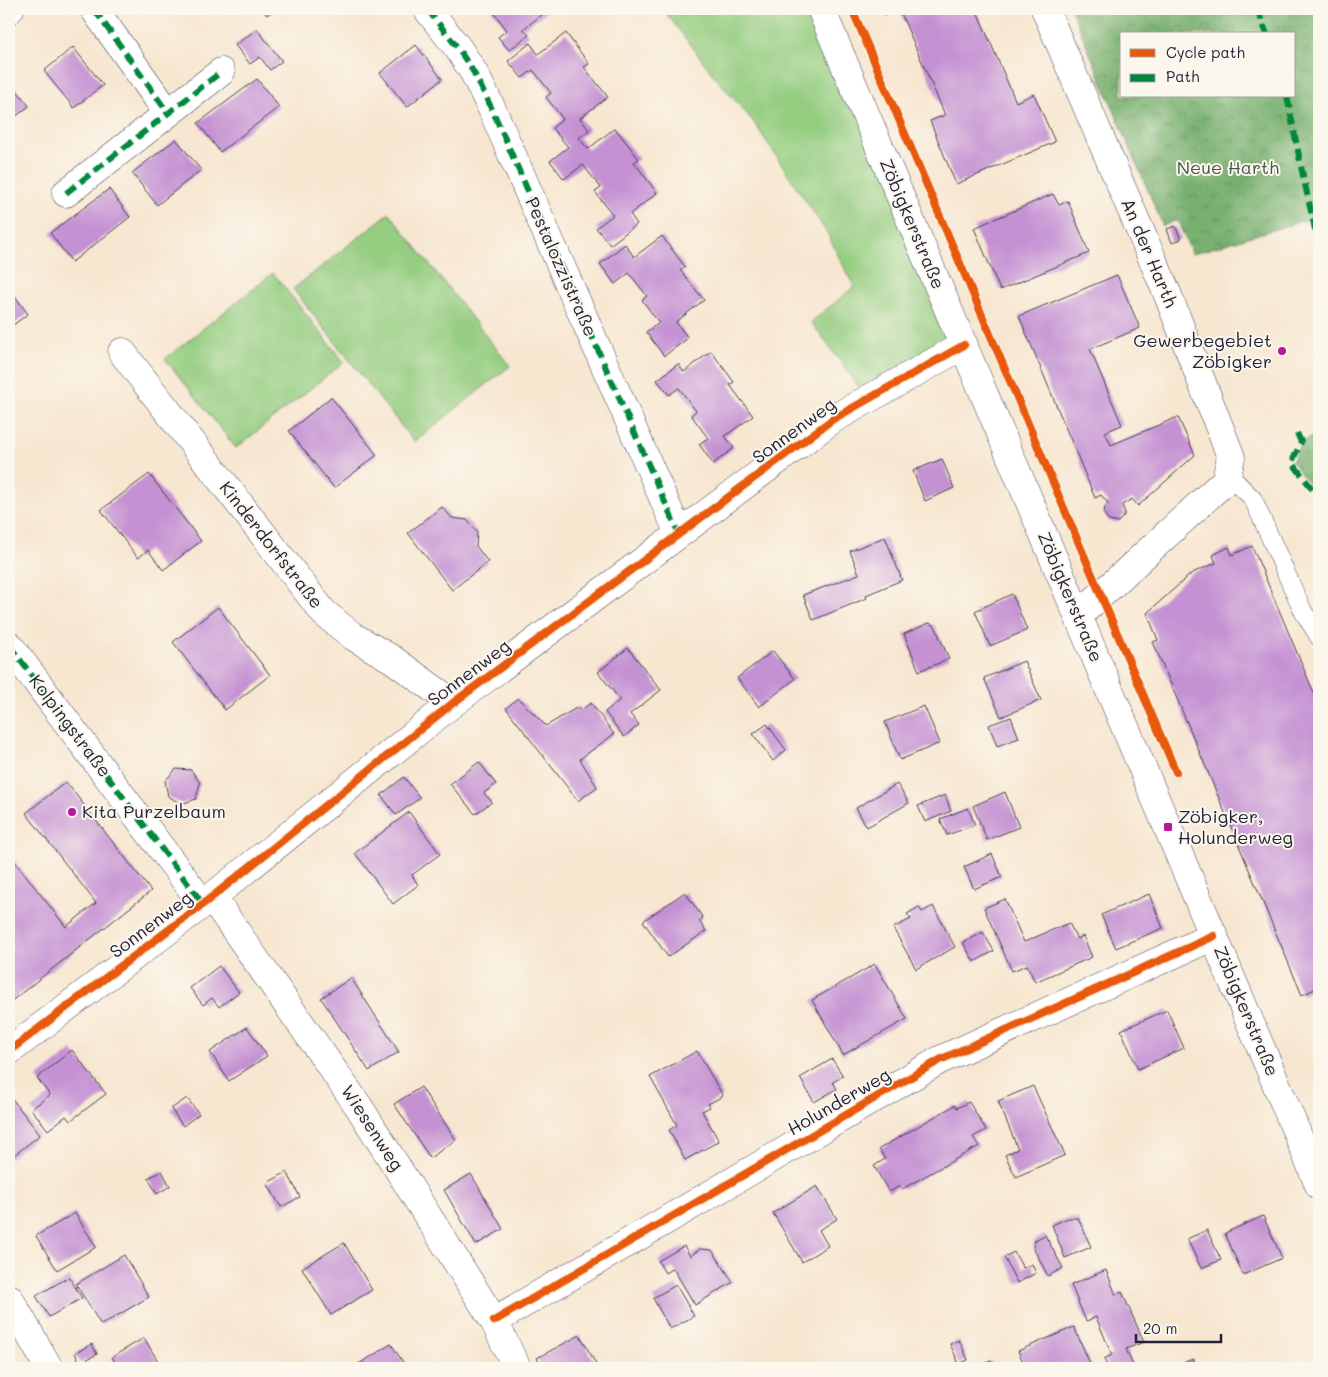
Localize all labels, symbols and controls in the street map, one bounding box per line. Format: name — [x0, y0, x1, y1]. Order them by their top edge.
legend — [1120, 32, 1296, 98]
text: Cycle path — [1166, 42, 1245, 62]
text: Path — [1166, 66, 1200, 86]
street label: Zöbigkerstraße — [875, 155, 951, 292]
park label: Neue Harth — [1177, 155, 1279, 179]
street label: Pestalozzistraße — [520, 193, 603, 340]
street label: An der Harth — [1116, 194, 1184, 311]
place label: Gewerbegebiet Zöbigker — [1133, 328, 1272, 373]
marker: Gewerbegebiet Zöbigker — [1276, 345, 1288, 357]
street label: Sonnenweg — [747, 392, 840, 469]
street label: Kinderdorfstraße — [214, 476, 329, 613]
street label: Zöbigkerstraße — [1033, 528, 1109, 665]
street label: Sonnenweg — [422, 633, 515, 711]
street label: Kolpingstraße — [24, 669, 117, 782]
place label: Kita Purzelbaum — [82, 799, 226, 823]
place label: Zöbigker, Holunderweg — [1178, 804, 1293, 849]
marker: Kita Purzelbaum — [66, 806, 78, 818]
marker: Zöbigker, Holunderweg — [1162, 821, 1174, 833]
street label: Sonnenweg — [104, 885, 197, 963]
street label: Zöbigkerstraße — [1209, 942, 1285, 1079]
street label: Holunderweg — [783, 1062, 894, 1140]
street label: Wiesenweg — [336, 1080, 410, 1175]
scale bar — [1136, 1312, 1220, 1344]
text: 20 m — [1143, 1318, 1177, 1338]

